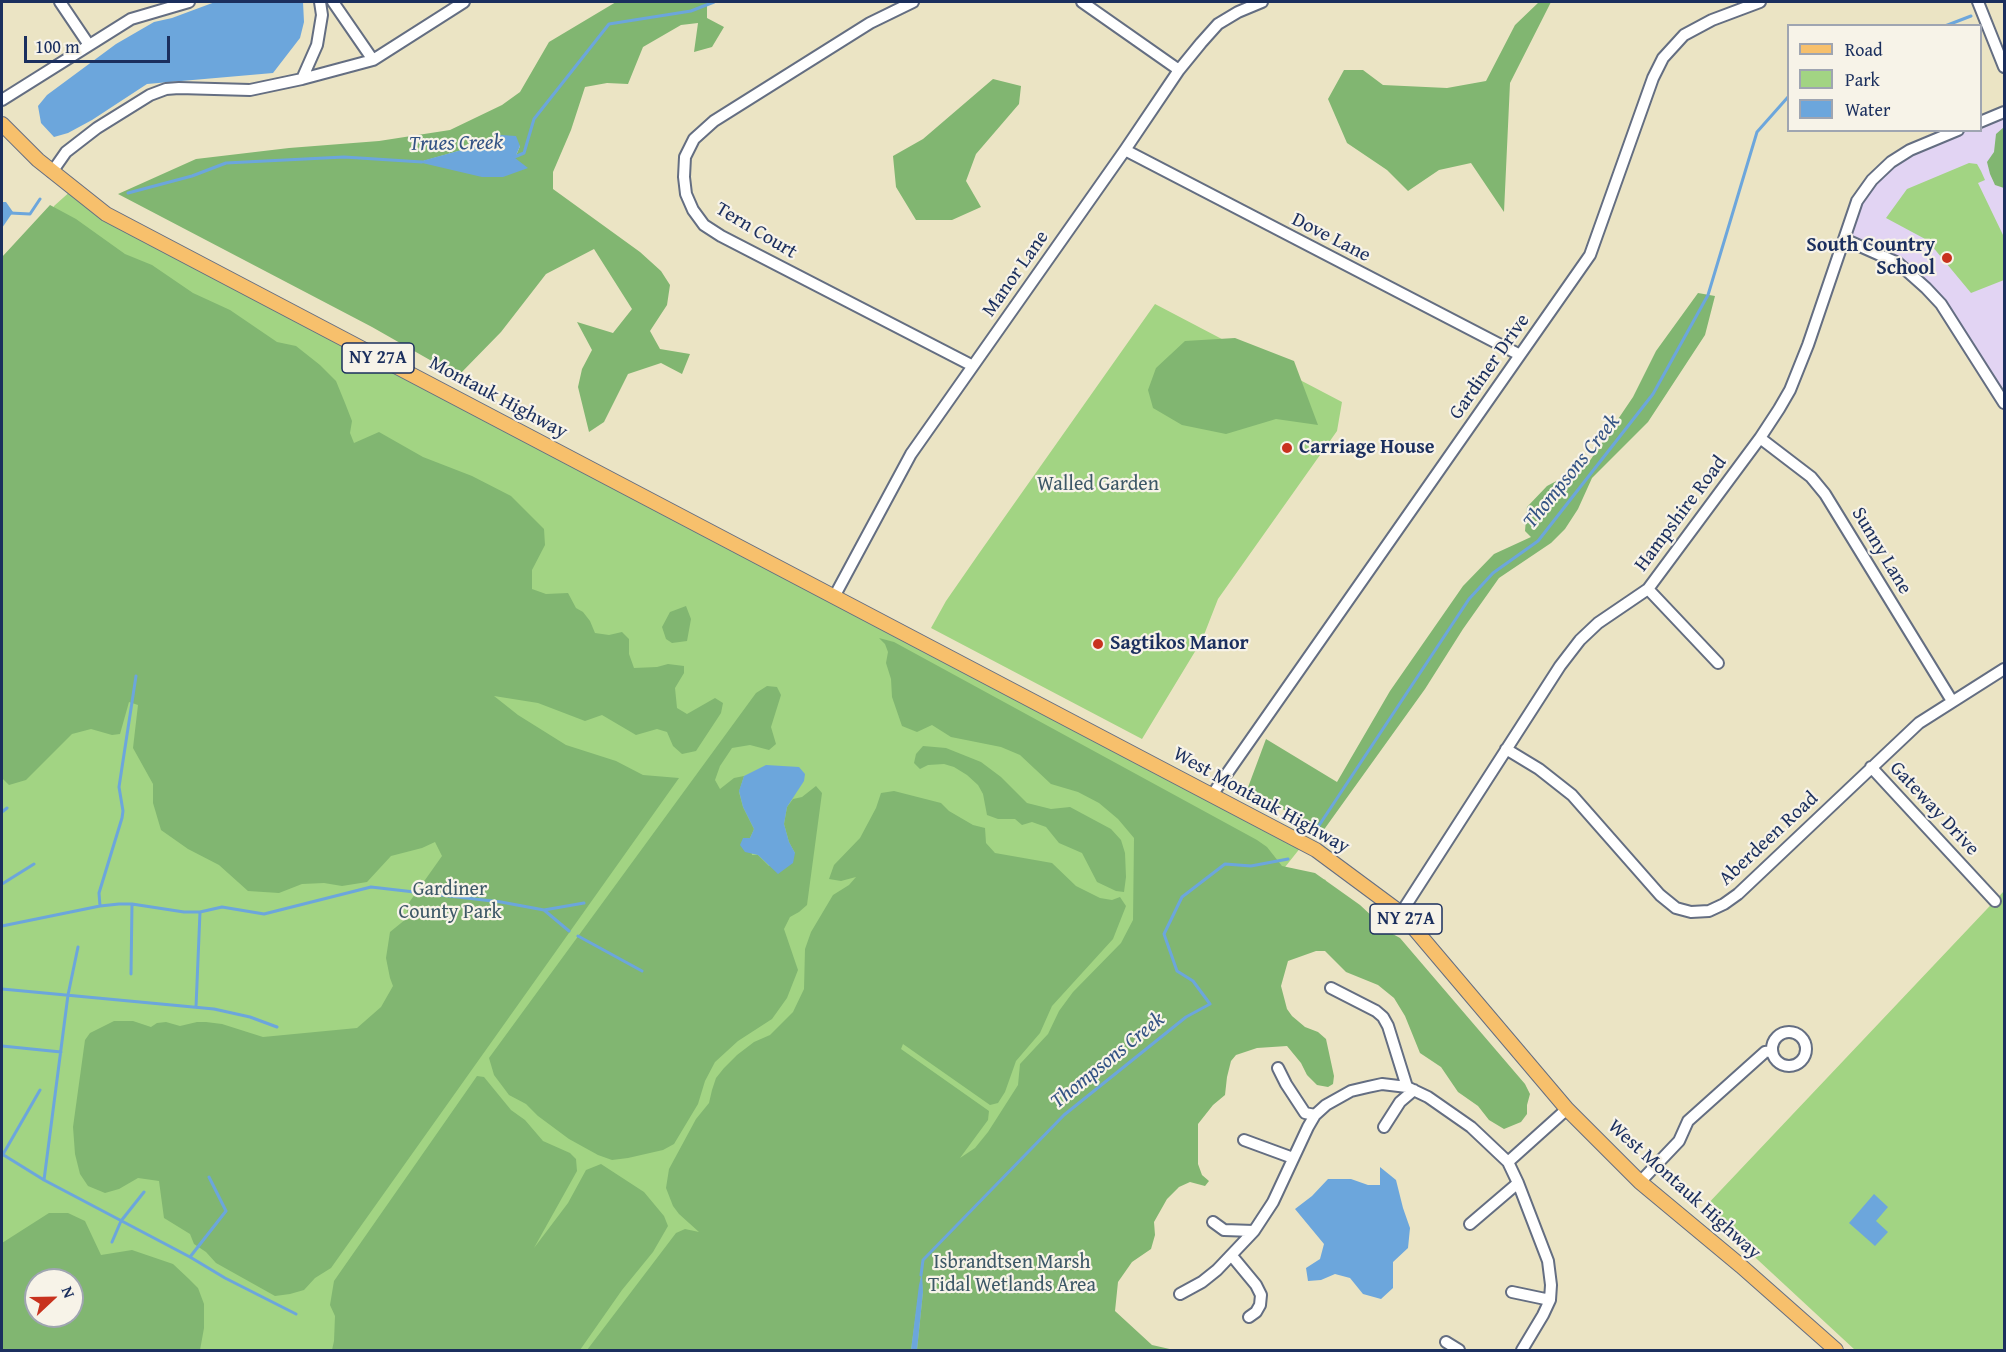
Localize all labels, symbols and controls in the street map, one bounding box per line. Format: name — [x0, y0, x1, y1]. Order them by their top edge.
scale bar — [27, 24, 172, 62]
legend — [1787, 24, 1982, 132]
text: 100 m — [35, 33, 80, 60]
text: Road — [1845, 36, 1883, 63]
text: Park — [1845, 66, 1880, 93]
text: Water — [1845, 96, 1890, 123]
water label: Trues Creek — [409, 131, 503, 157]
street label: Tern Court — [711, 197, 801, 265]
street label: Dove Lane — [1288, 208, 1374, 268]
street label: Manor Lane — [978, 226, 1054, 322]
place label: South Country School — [1806, 234, 1935, 281]
marker: South Country School — [1940, 251, 1954, 265]
street label: Gardiner Drive — [1445, 309, 1535, 425]
road number: NY 27A — [342, 343, 414, 373]
street label: Montauk Highway — [425, 351, 571, 445]
water label: Thompsons Creek — [1518, 410, 1626, 534]
place label: Carriage House — [1299, 436, 1435, 460]
marker: Carriage House — [1280, 441, 1294, 455]
street label: Hampshire Road — [1630, 452, 1732, 576]
park label: Walled Garden — [1037, 473, 1159, 497]
street label: Sunny Lane — [1846, 503, 1916, 599]
place label: Sagtikos Manor — [1110, 632, 1249, 656]
marker: Sagtikos Manor — [1091, 637, 1105, 651]
street label: West Montauk Highway — [1169, 742, 1353, 860]
street label: Gateway Drive — [1884, 757, 1984, 861]
street label: Aberdeen Road — [1714, 787, 1824, 891]
park label: Gardiner County Park — [398, 878, 502, 925]
road number: NY 27A — [1370, 904, 1442, 934]
water label: Thompsons Creek — [1046, 1007, 1170, 1115]
street label: West Montauk Highway — [1602, 1115, 1766, 1265]
park label: Isbrandtsen Marsh Tidal Wetlands Area — [928, 1251, 1096, 1298]
north arrow — [24, 1268, 84, 1328]
text: N — [56, 1283, 82, 1301]

